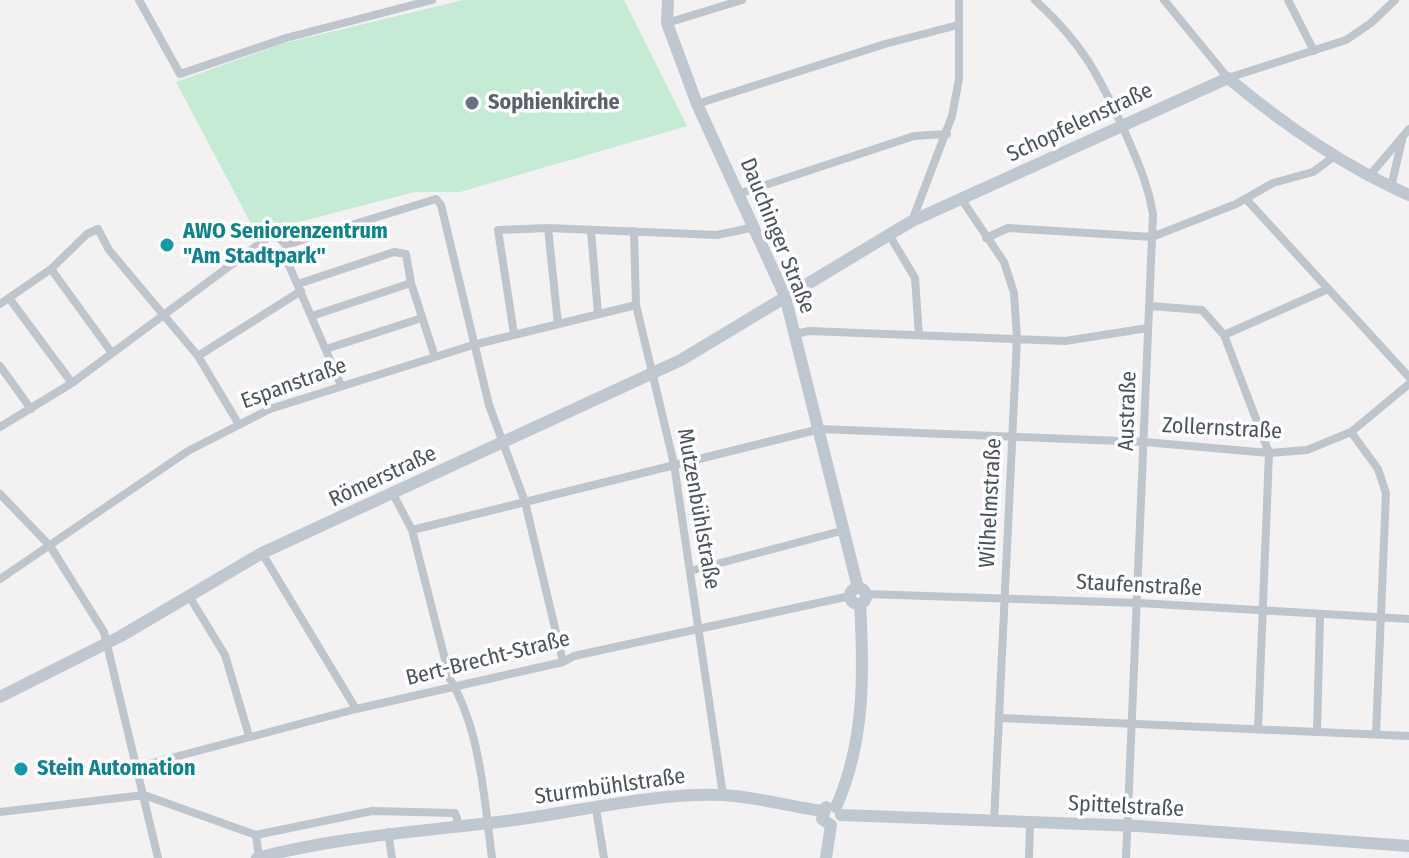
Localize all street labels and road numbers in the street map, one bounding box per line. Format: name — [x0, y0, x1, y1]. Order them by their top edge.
street label: Schopfelenstraße — [1003, 78, 1157, 168]
street label: Dauchinger Straße — [734, 154, 820, 318]
street label: Espanstraße — [238, 353, 350, 415]
street label: Austraße — [1113, 371, 1143, 451]
street label: Zollernstraße — [1161, 413, 1283, 445]
street label: Mutzenbühlstraße — [671, 426, 725, 592]
street label: Wilhelmstraße — [974, 437, 1008, 569]
street label: Römerstraße — [325, 441, 441, 513]
street label: Staufenstraße — [1075, 570, 1203, 602]
street label: Bert-Brecht-Straße — [403, 626, 573, 692]
street label: Sturmbühlstraße — [533, 763, 687, 811]
street label: Spittelstraße — [1067, 791, 1185, 823]

